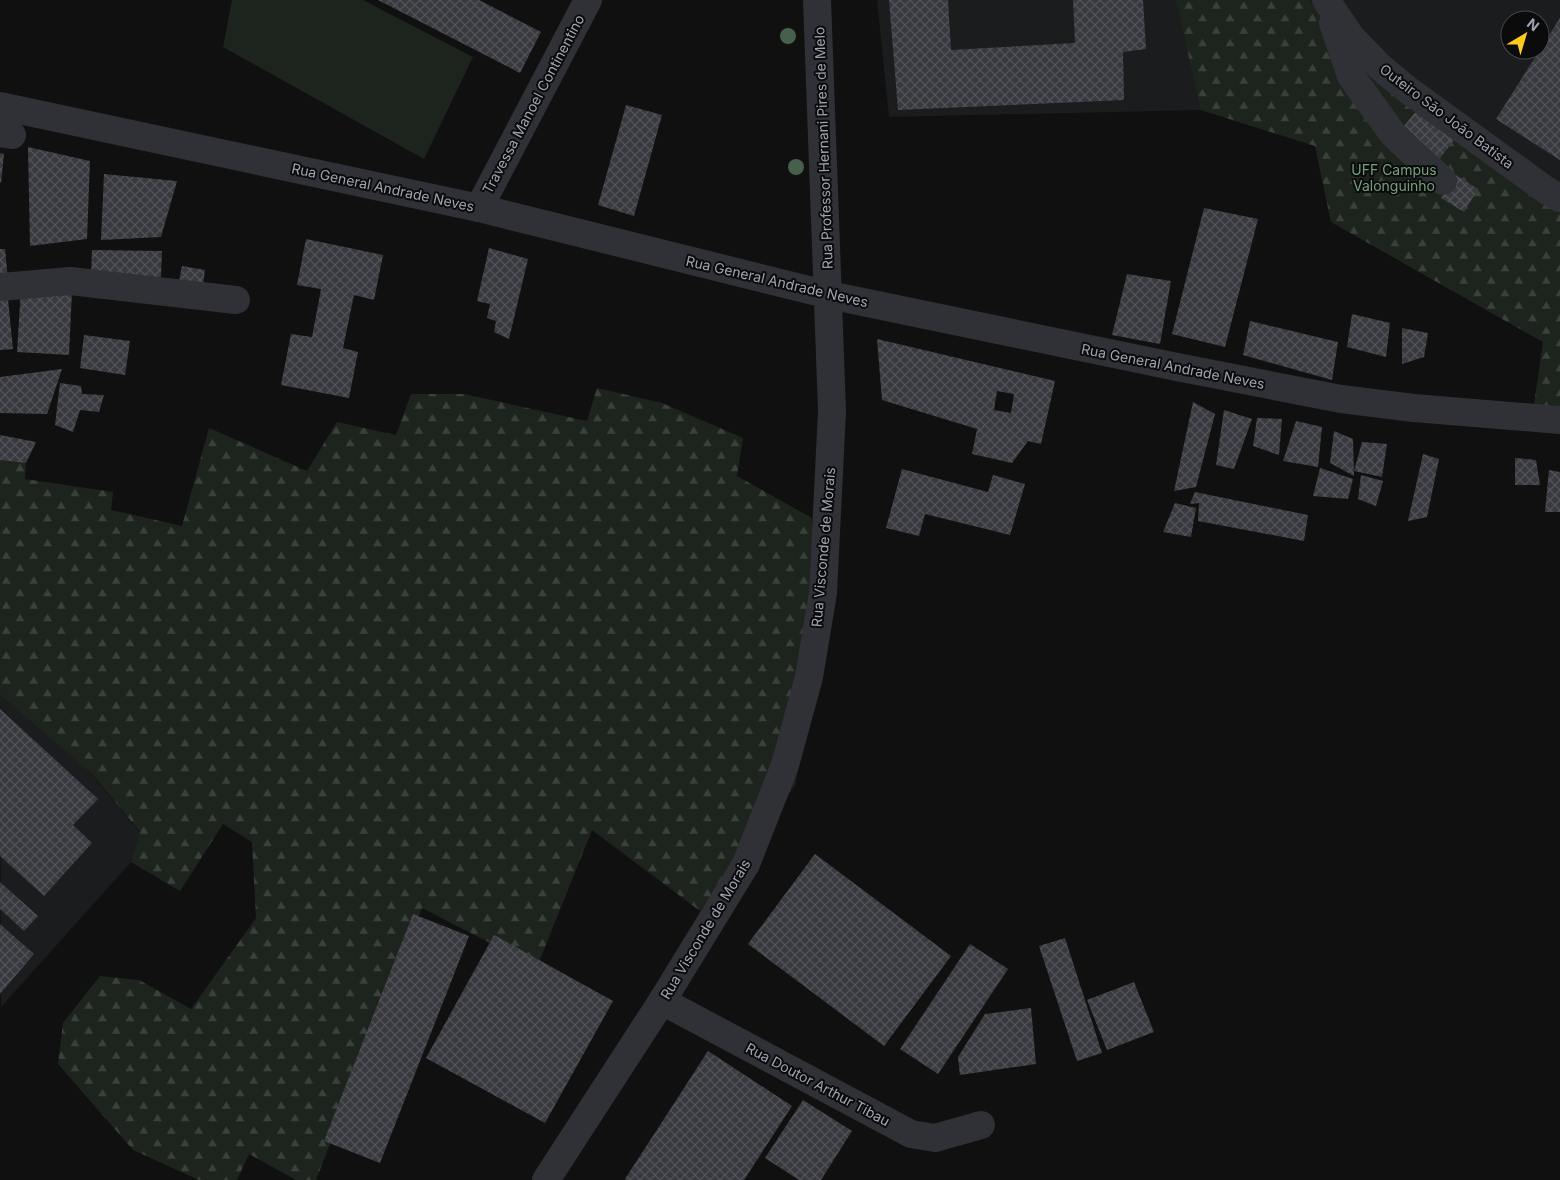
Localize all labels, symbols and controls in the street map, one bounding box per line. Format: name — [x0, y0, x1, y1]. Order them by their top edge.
north arrow — [1500, 10, 1550, 60]
street label: Travessa Manoel Continentino — [478, 12, 588, 196]
text: N — [1524, 14, 1543, 34]
street label: Rua Professor Hernani Pires de Melo — [810, 26, 836, 270]
street label: Outeiro São João Batista — [1377, 60, 1517, 172]
street label: Rua General Andrade Neves — [290, 159, 476, 215]
park label: UFF Campus Valonguinho — [1351, 161, 1437, 194]
street label: Rua General Andrade Neves — [684, 252, 870, 310]
street label: Rua General Andrade Neves — [1080, 340, 1266, 392]
street label: Rua Visconde de Morais — [808, 466, 838, 628]
street label: Rua Visconde de Morais — [656, 856, 754, 1002]
street label: Rua Doutor Arthur Tibau — [743, 1039, 893, 1129]

